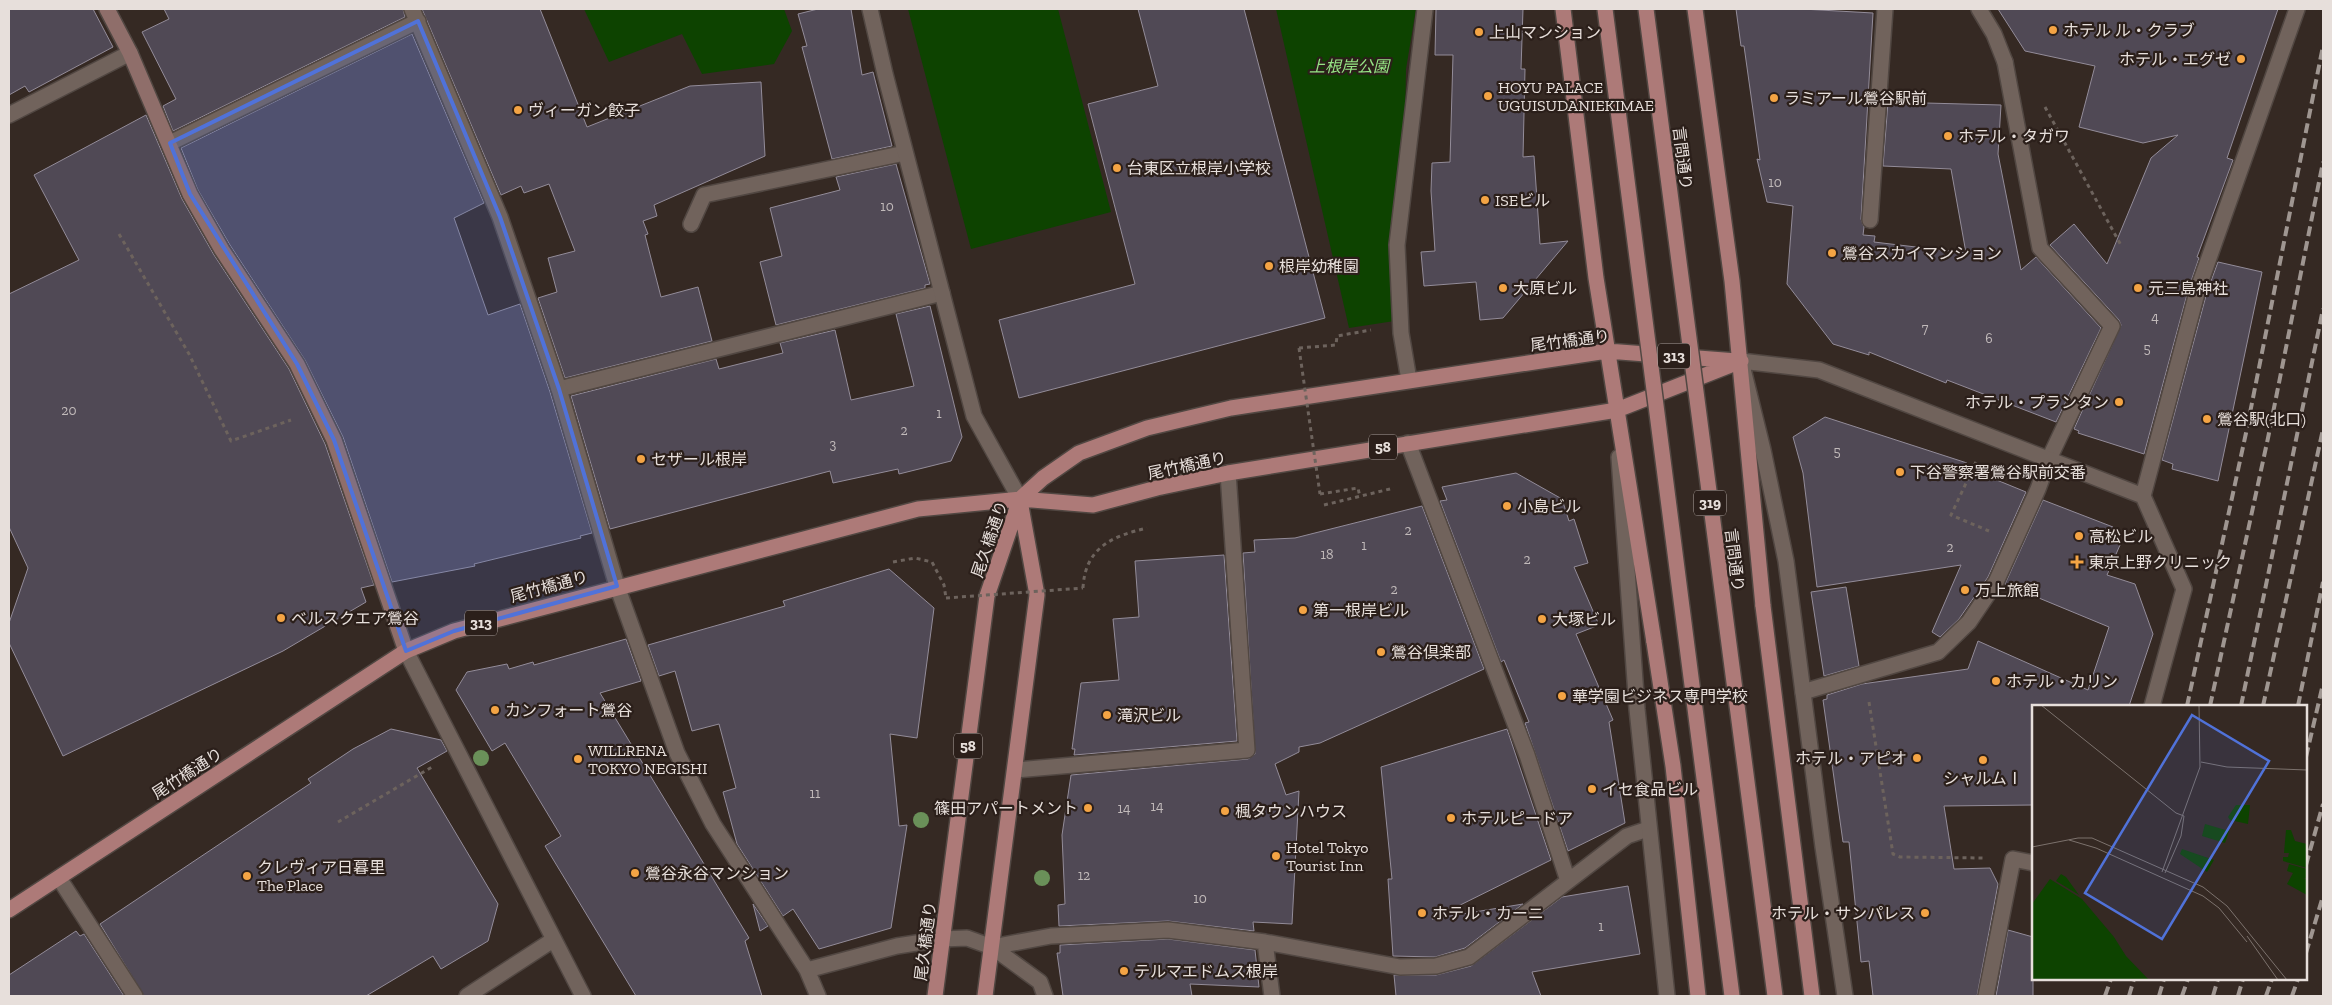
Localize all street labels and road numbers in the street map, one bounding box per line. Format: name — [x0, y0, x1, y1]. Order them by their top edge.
street label: 言問通り — [1669, 125, 1696, 191]
street label: 尾竹橋通り — [1529, 326, 1611, 355]
road number: 313 — [1658, 344, 1690, 368]
road number: 58 — [1369, 434, 1397, 460]
street label: 尾竹橋通り — [1146, 448, 1228, 483]
road number: 319 — [1694, 490, 1726, 516]
street label: 尾久橋通り — [967, 498, 1011, 580]
street label: 言問通り — [1721, 527, 1748, 593]
street label: 尾竹橋通り — [508, 567, 590, 606]
road number: 313 — [465, 610, 497, 636]
road number: 58 — [954, 734, 982, 758]
street label: 尾竹橋通り — [149, 744, 226, 803]
street label: 尾久橋通り — [911, 900, 940, 982]

